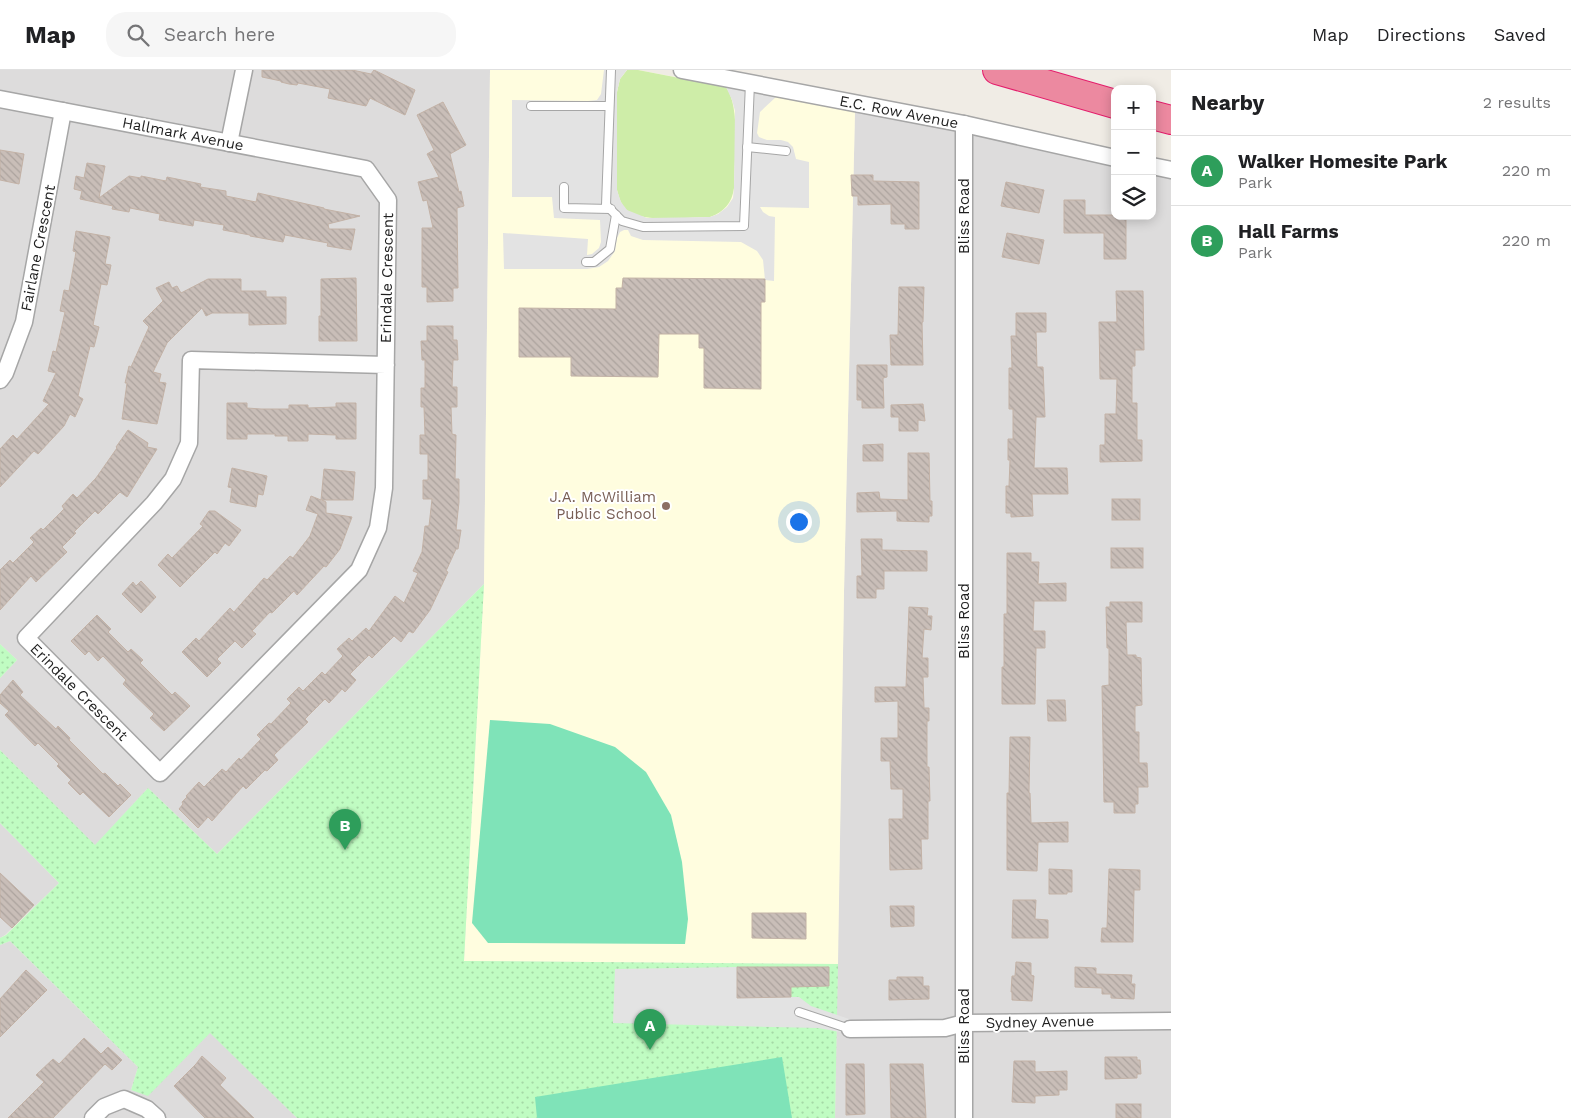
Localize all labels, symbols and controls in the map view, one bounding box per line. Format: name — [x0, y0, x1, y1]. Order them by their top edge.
search box — [106, 12, 456, 57]
text: Map — [25, 21, 76, 49]
icon: search — [124, 21, 152, 49]
text: Search here — [164, 23, 275, 46]
text: Map — [1312, 24, 1349, 45]
text: Directions — [1377, 24, 1466, 45]
text: Saved — [1494, 24, 1546, 45]
map controls — [1111, 85, 1156, 220]
button: + — [1111, 85, 1156, 130]
text: Nearby — [1191, 90, 1264, 115]
street label: E.C. Row Avenue — [838, 92, 960, 132]
text: 2 results — [1483, 93, 1551, 112]
street label: Hallmark Avenue — [121, 113, 245, 155]
button: − — [1111, 130, 1156, 175]
text: Walker Homesite Park — [1238, 150, 1447, 173]
text: A — [1202, 161, 1212, 180]
text: 220 m — [1502, 161, 1551, 180]
text: Park — [1238, 173, 1272, 192]
button: layers — [1111, 175, 1156, 220]
street label: Bliss Road — [955, 178, 973, 254]
street label: Fairlane Crescent — [17, 183, 59, 313]
street label: Erindale Crescent — [377, 212, 397, 343]
text: Hall Farms — [1238, 220, 1339, 243]
text: B — [1202, 231, 1212, 250]
text: 220 m — [1502, 231, 1551, 250]
text: Park — [1238, 243, 1272, 262]
place label: J.A. McWilliam Public School — [549, 488, 656, 523]
marker: J.A. McWilliam Public School — [660, 500, 672, 512]
your location — [786, 509, 812, 535]
street label: Bliss Road — [955, 583, 973, 659]
street label: Erindale Crescent — [27, 640, 132, 745]
pin: B — [329, 809, 361, 850]
street label: Bliss Road — [955, 988, 973, 1064]
pin: A — [634, 1009, 666, 1050]
street label: Sydney Avenue — [985, 1012, 1095, 1032]

